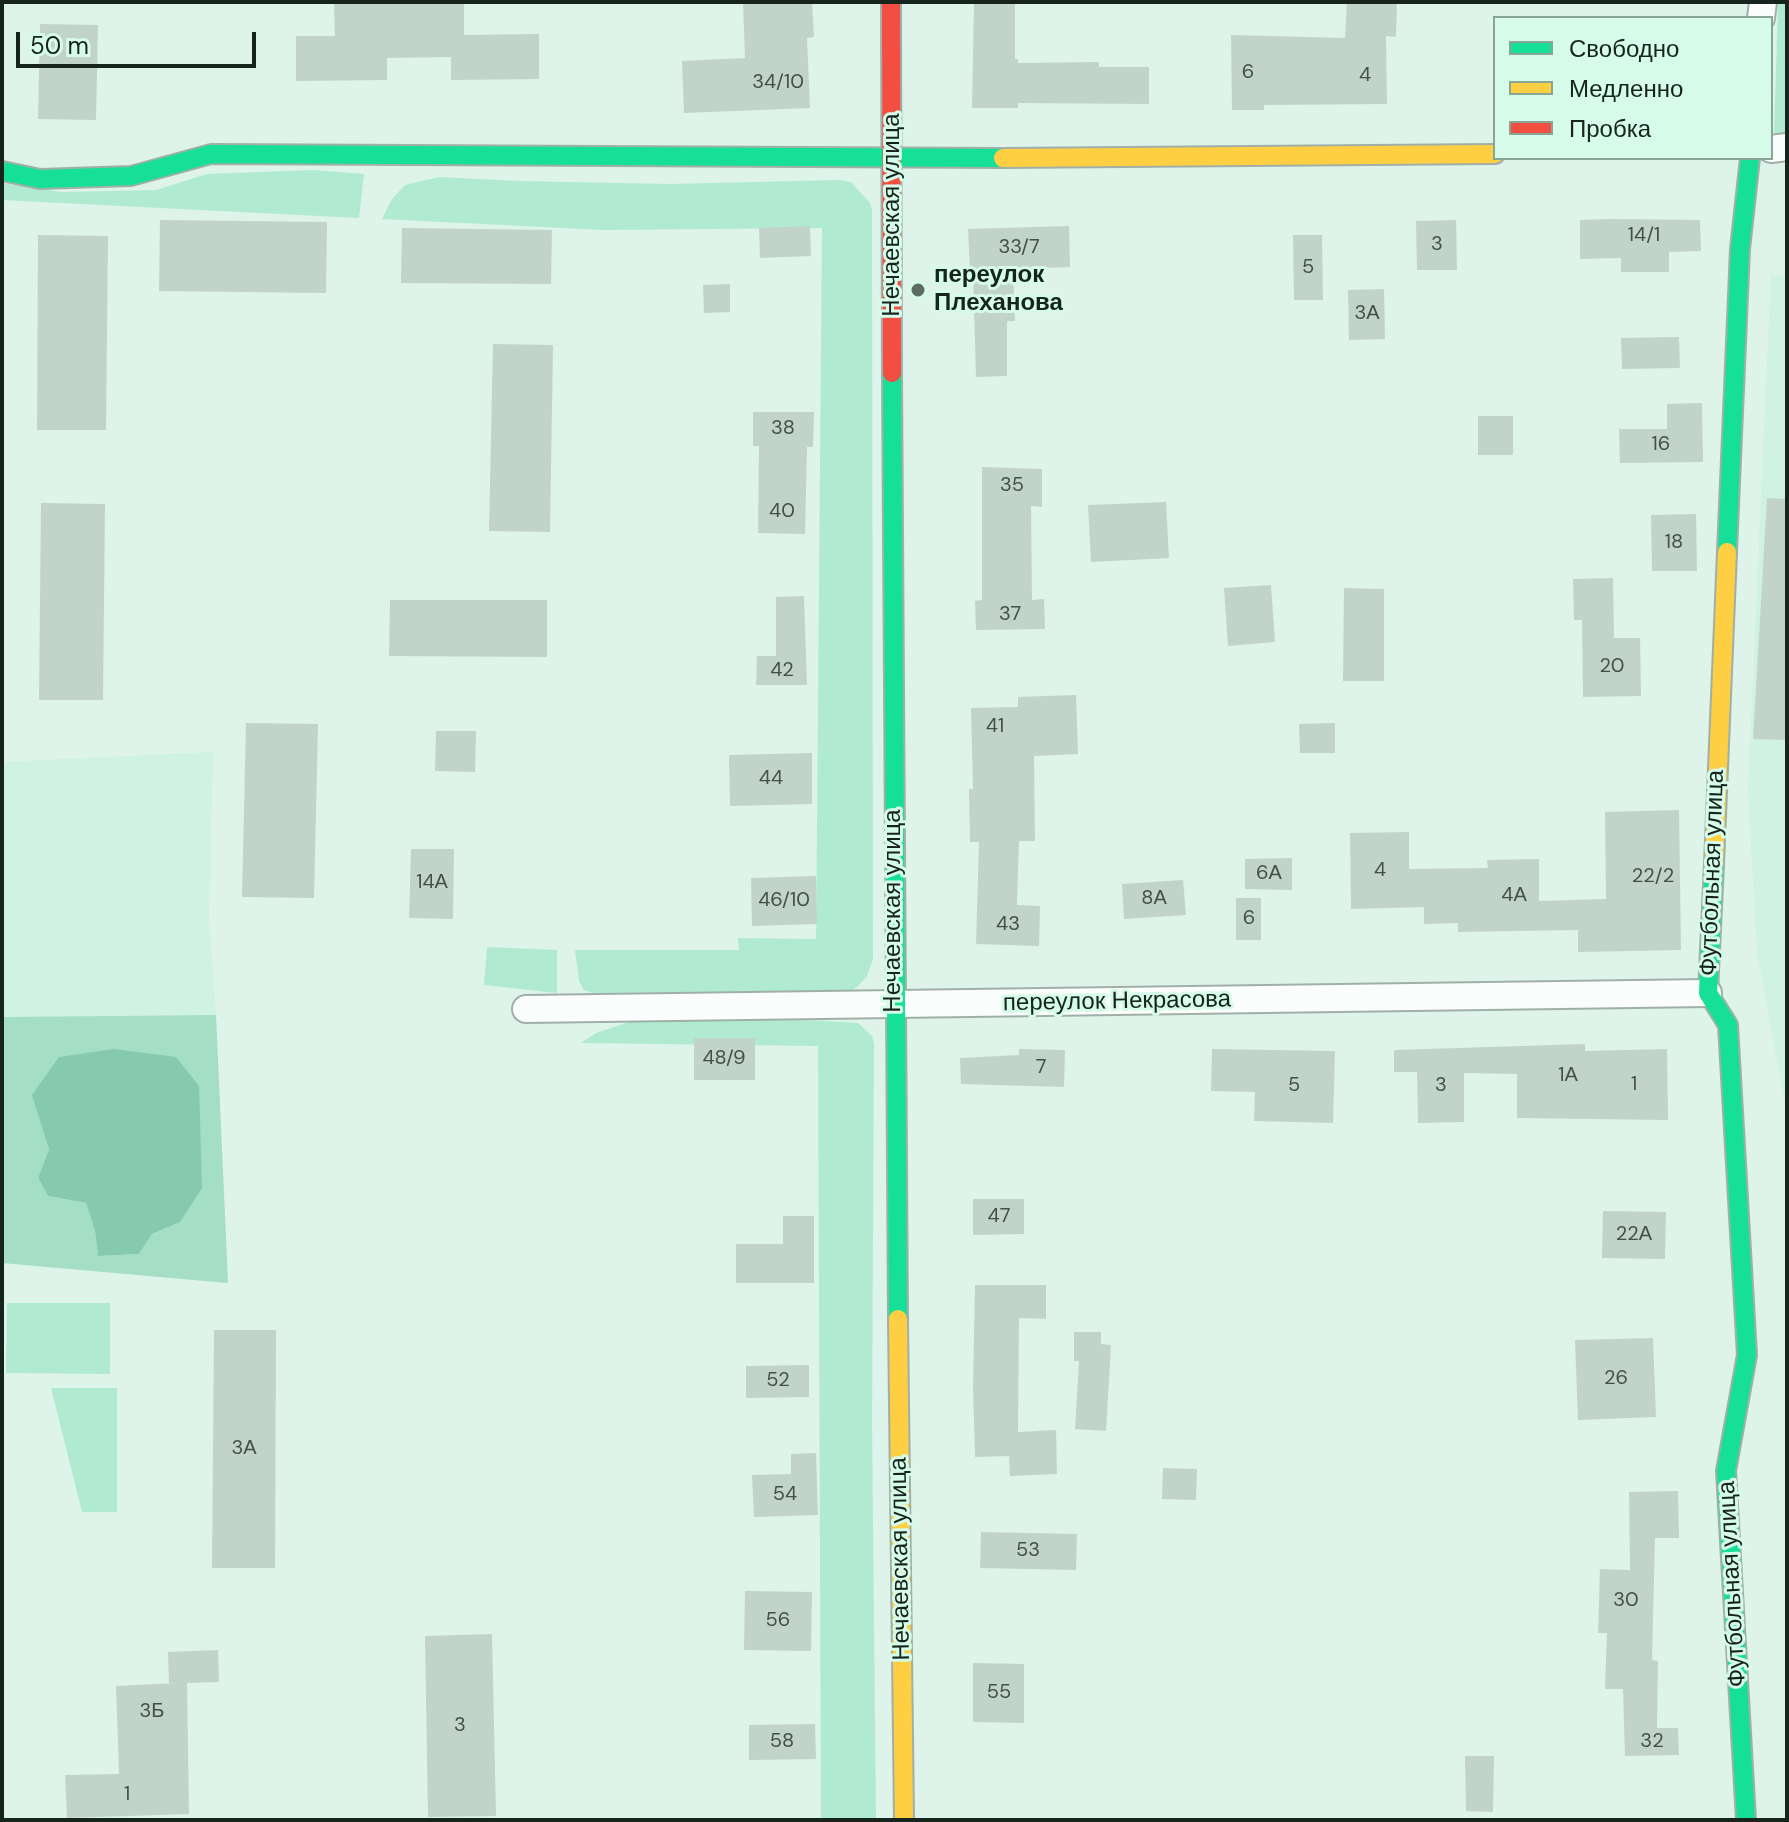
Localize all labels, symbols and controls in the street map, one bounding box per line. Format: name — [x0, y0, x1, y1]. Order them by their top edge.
scale bar — [20, 16, 260, 66]
legend — [1493, 16, 1773, 160]
text: 50 m — [30, 30, 89, 61]
text: Свободно — [1569, 33, 1679, 64]
house number: 6 — [1242, 61, 1254, 85]
house number: 4 — [1359, 64, 1371, 88]
house number: 34/10 — [752, 71, 804, 95]
text: Медленно — [1569, 73, 1683, 104]
street label: Нечаевская улица — [879, 113, 907, 317]
text: Пробка — [1569, 113, 1651, 144]
house number: 14/1 — [1628, 224, 1660, 248]
house number: 3 — [1431, 233, 1443, 257]
house number: 33/7 — [998, 236, 1040, 260]
house number: 5 — [1302, 256, 1314, 280]
place label: переулок Плеханова — [934, 262, 1063, 318]
marker: переулок Плеханова — [909, 281, 927, 299]
house number: 3А — [1354, 302, 1380, 326]
house number: 38 — [771, 417, 795, 441]
house number: 16 — [1652, 433, 1670, 457]
house number: 35 — [1000, 474, 1024, 498]
house number: 40 — [769, 500, 795, 524]
house number: 18 — [1665, 531, 1683, 555]
house number: 37 — [999, 603, 1021, 627]
house number: 20 — [1600, 655, 1624, 679]
house number: 42 — [770, 659, 794, 683]
house number: 41 — [986, 715, 1004, 739]
house number: 44 — [759, 767, 783, 791]
street label: Футбольная улица — [1695, 769, 1731, 977]
street label: Нечаевская улица — [880, 809, 908, 1013]
house number: 4 — [1374, 859, 1386, 883]
house number: 6А — [1256, 862, 1282, 886]
house number: 22/2 — [1632, 865, 1674, 889]
house number: 14А — [416, 871, 448, 895]
house number: 4А — [1501, 884, 1527, 908]
house number: 8А — [1141, 887, 1167, 911]
house number: 46/10 — [758, 889, 810, 913]
house number: 6 — [1243, 907, 1255, 931]
house number: 43 — [996, 913, 1020, 937]
street label: переулок Некрасова — [1003, 986, 1231, 1018]
house number: 48/9 — [702, 1047, 746, 1071]
house number: 7 — [1036, 1056, 1046, 1080]
house number: 1А — [1558, 1064, 1578, 1088]
house number: 1 — [1631, 1073, 1637, 1097]
house number: 5 — [1288, 1074, 1300, 1098]
house number: 3 — [1435, 1074, 1447, 1098]
house number: 47 — [988, 1205, 1010, 1229]
house number: 22А — [1616, 1223, 1652, 1247]
house number: 26 — [1604, 1367, 1628, 1391]
house number: 52 — [766, 1369, 790, 1393]
house number: 3А — [231, 1437, 257, 1461]
street label: Нечаевская улица — [885, 1457, 917, 1661]
street label: Футбольная улица — [1713, 1480, 1753, 1688]
house number: 54 — [773, 1483, 797, 1507]
house number: 53 — [1016, 1539, 1040, 1563]
house number: 30 — [1613, 1589, 1639, 1613]
house number: 56 — [766, 1609, 790, 1633]
house number: 55 — [987, 1681, 1011, 1705]
house number: 3Б — [140, 1700, 164, 1724]
house number: 3 — [454, 1714, 466, 1738]
house number: 58 — [770, 1730, 794, 1754]
house number: 32 — [1640, 1730, 1664, 1754]
house number: 1 — [124, 1783, 130, 1807]

